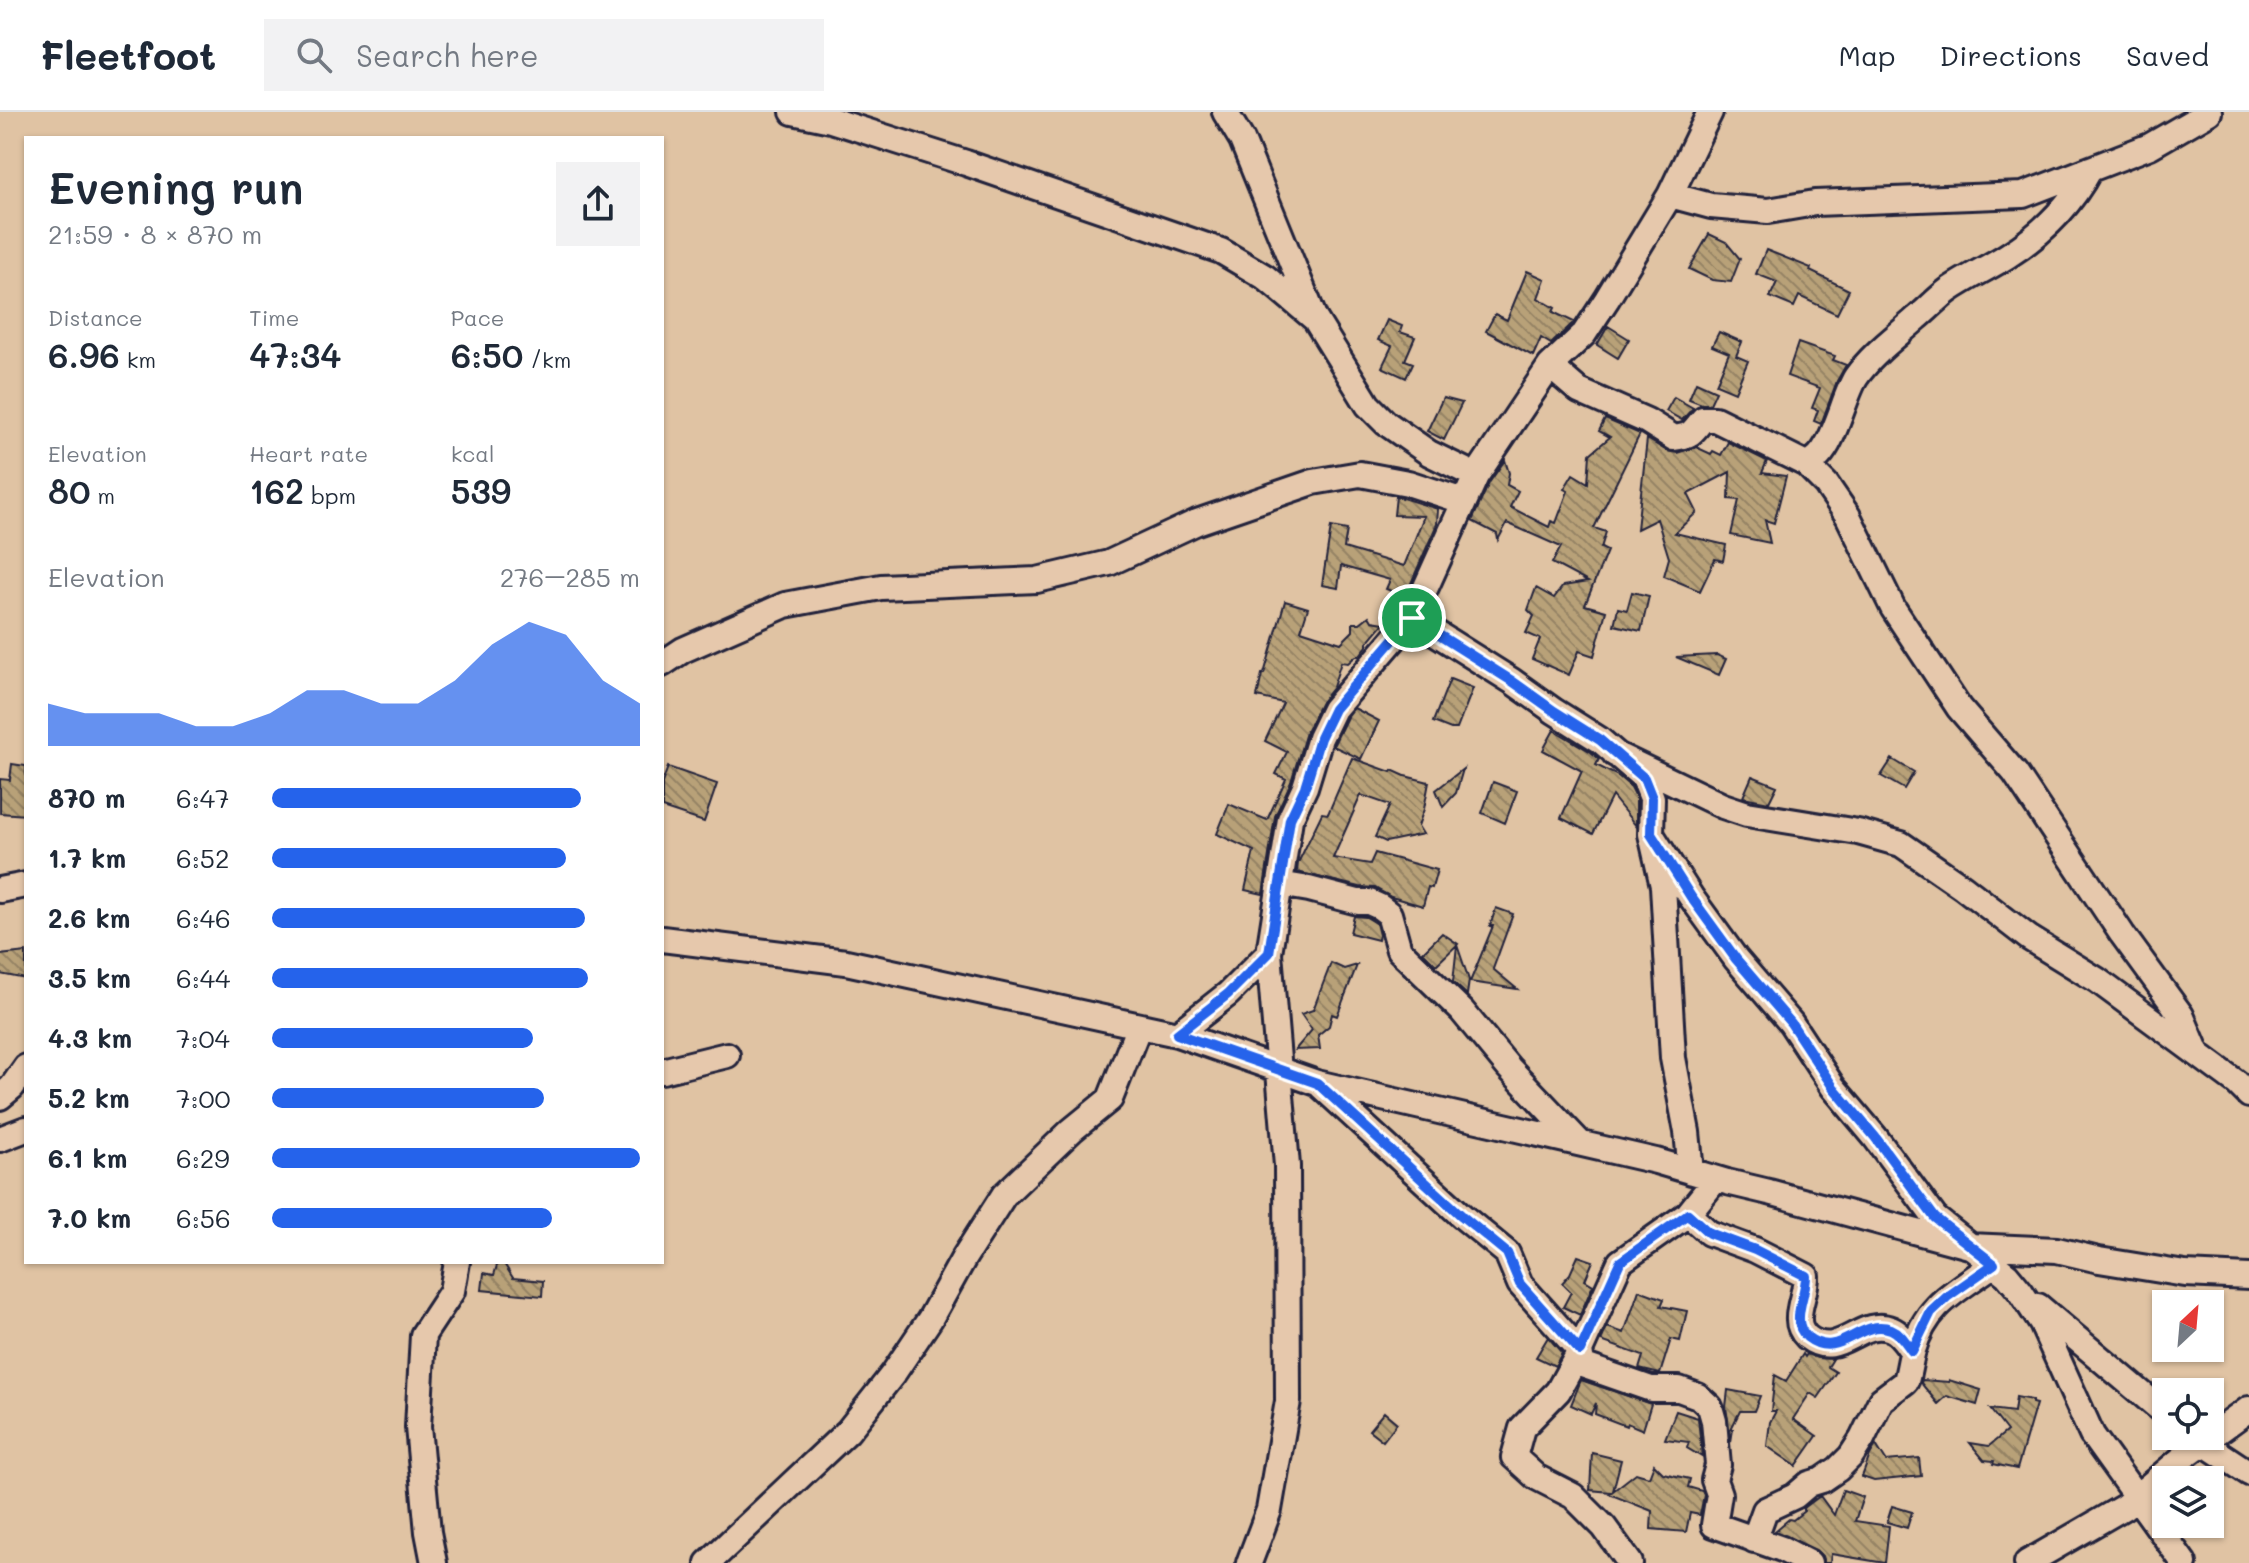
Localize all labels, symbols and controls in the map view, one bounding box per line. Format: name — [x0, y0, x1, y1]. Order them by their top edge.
search box — [264, 19, 824, 91]
text: Fleetfoot — [40, 30, 216, 80]
icon: search — [292, 33, 336, 77]
text: Search here — [356, 35, 539, 75]
text: Map — [1839, 37, 1896, 73]
text: Directions — [1940, 37, 2082, 73]
text: Saved — [2126, 37, 2209, 73]
text: Evening run — [48, 158, 303, 215]
button: share — [556, 162, 640, 246]
text: 21:59 · 8 × 870 m — [48, 217, 262, 251]
text: Distance — [48, 303, 143, 332]
text: Time — [249, 303, 299, 332]
text: Pace — [451, 303, 504, 332]
text: 6.96 — [48, 332, 120, 377]
text: 47:34 — [249, 332, 341, 377]
text: 6:50 — [451, 332, 523, 377]
text: km — [120, 345, 156, 374]
text: /km — [523, 345, 571, 374]
text: Elevation — [48, 439, 147, 468]
text: Heart rate — [249, 439, 368, 468]
text: kcal — [451, 439, 495, 468]
text: 80 — [48, 468, 90, 513]
text: 162 — [249, 468, 304, 513]
text: 539 — [451, 468, 511, 513]
text: m — [90, 481, 115, 510]
text: bpm — [304, 481, 356, 510]
text: Elevation — [48, 560, 165, 594]
text: 276–285 m — [500, 560, 640, 594]
pin — [1378, 584, 1446, 652]
icon: arrive — [1390, 596, 1434, 640]
text: 870 m — [48, 781, 125, 815]
text: 6:47 — [176, 781, 229, 815]
text: 1.7 km — [48, 841, 126, 875]
text: 6:52 — [176, 841, 229, 875]
text: 2.6 km — [48, 901, 130, 935]
text: 6:46 — [176, 901, 231, 935]
text: 3.5 km — [48, 961, 131, 995]
text: 6:44 — [176, 961, 230, 995]
text: 4.3 km — [48, 1021, 132, 1055]
text: 7:04 — [176, 1021, 230, 1055]
text: 5.2 km — [48, 1081, 130, 1115]
text: 7:00 — [176, 1081, 231, 1115]
text: 6.1 km — [48, 1141, 127, 1175]
text: 6:29 — [176, 1141, 230, 1175]
text: 7.0 km — [48, 1201, 131, 1235]
text: 6:56 — [176, 1201, 231, 1235]
north arrow — [2152, 1290, 2224, 1362]
map controls — [2152, 1290, 2224, 1538]
button: locate — [2152, 1378, 2224, 1450]
button: layers — [2152, 1466, 2224, 1538]

